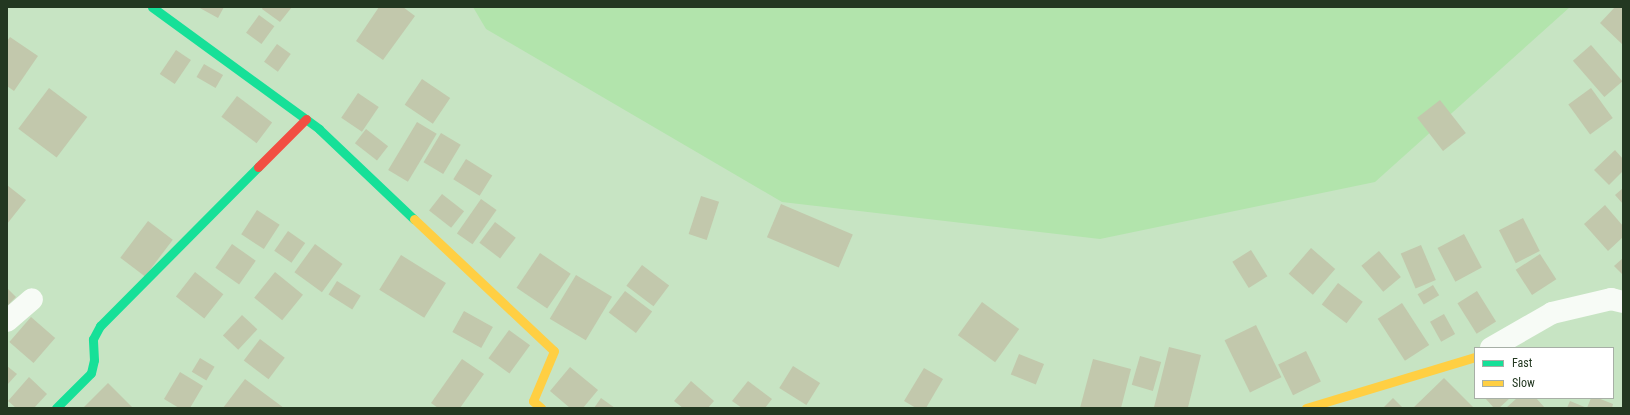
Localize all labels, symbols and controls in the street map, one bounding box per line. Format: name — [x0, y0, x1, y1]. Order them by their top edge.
legend — [1474, 347, 1614, 399]
text: Fast — [1512, 356, 1532, 370]
text: Slow — [1512, 376, 1535, 390]

